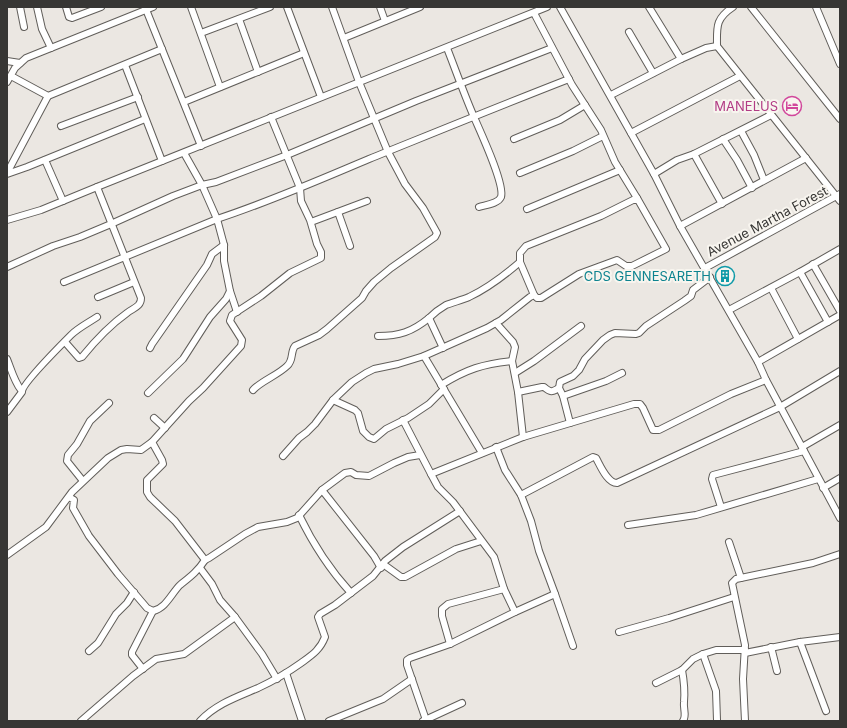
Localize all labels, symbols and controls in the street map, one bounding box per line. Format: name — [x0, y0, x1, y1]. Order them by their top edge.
hotel icon: MANELUS — [781, 95, 803, 117]
place label: MANELUS — [714, 98, 778, 114]
street label: Avenue Martha Forest — [704, 182, 830, 260]
building icon: CDS GENNESARETH — [714, 265, 736, 287]
place label: CDS GENNESARETH — [584, 268, 711, 284]

